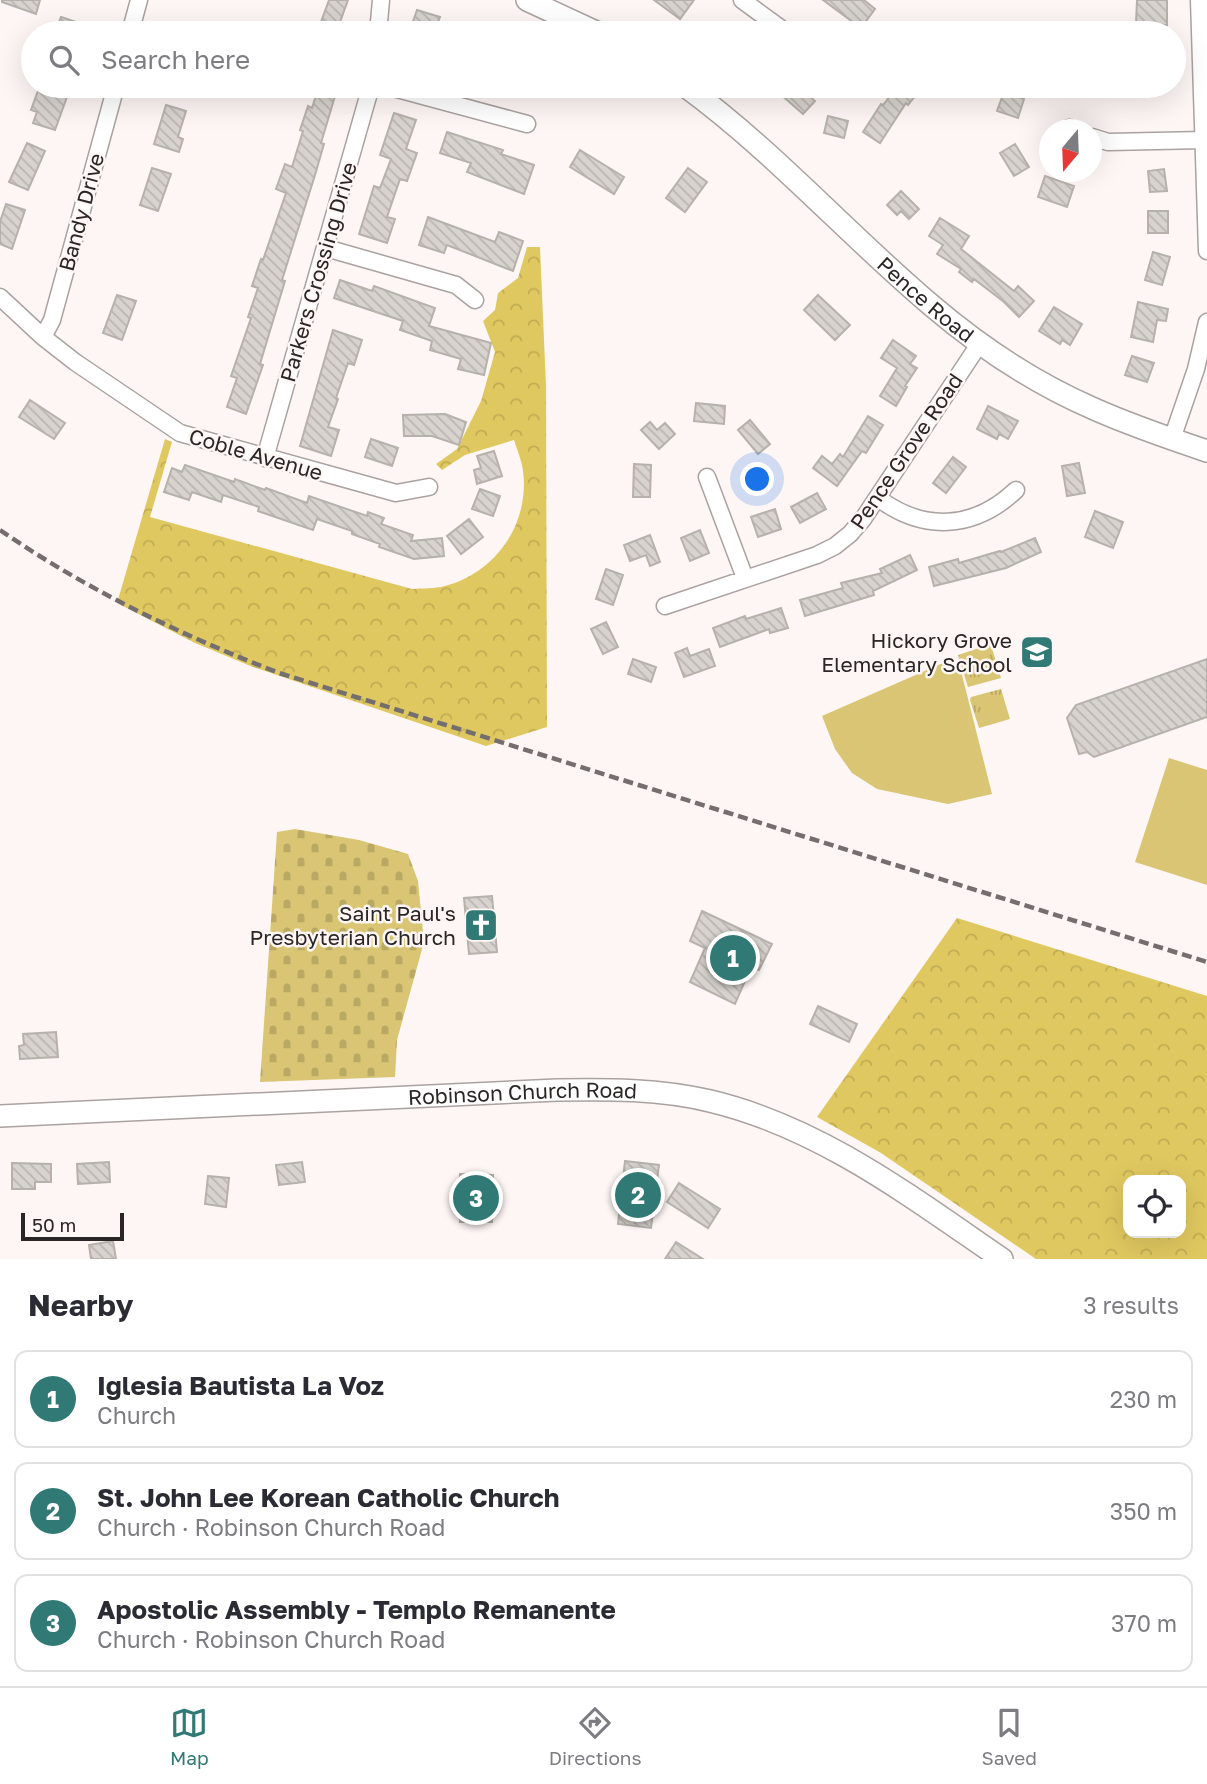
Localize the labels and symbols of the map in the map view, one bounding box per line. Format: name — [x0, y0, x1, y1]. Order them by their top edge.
north arrow — [1039, 119, 1102, 182]
street label: Bandy Drive — [53, 150, 109, 274]
street label: Parkers Crossing Drive — [274, 159, 362, 385]
street label: Pence Road — [872, 251, 979, 348]
street label: Pence Grove Road — [844, 368, 968, 534]
street label: Coble Avenue — [186, 423, 326, 485]
your location — [740, 462, 774, 496]
place label: Hickory Grove Elementary School — [821, 627, 1012, 677]
school or university icon: Hickory Grove Elementary School — [1018, 633, 1056, 671]
place label: Saint Paul's Presbyterian Church — [249, 900, 456, 950]
church icon: Saint Paul's Presbyterian Church — [462, 906, 500, 944]
pin: 1 — [710, 932, 756, 984]
street label: Robinson Church Road — [407, 1077, 638, 1110]
pin: 2 — [615, 1169, 661, 1221]
pin: 3 — [453, 1172, 499, 1224]
scale bar — [21, 1210, 124, 1242]

